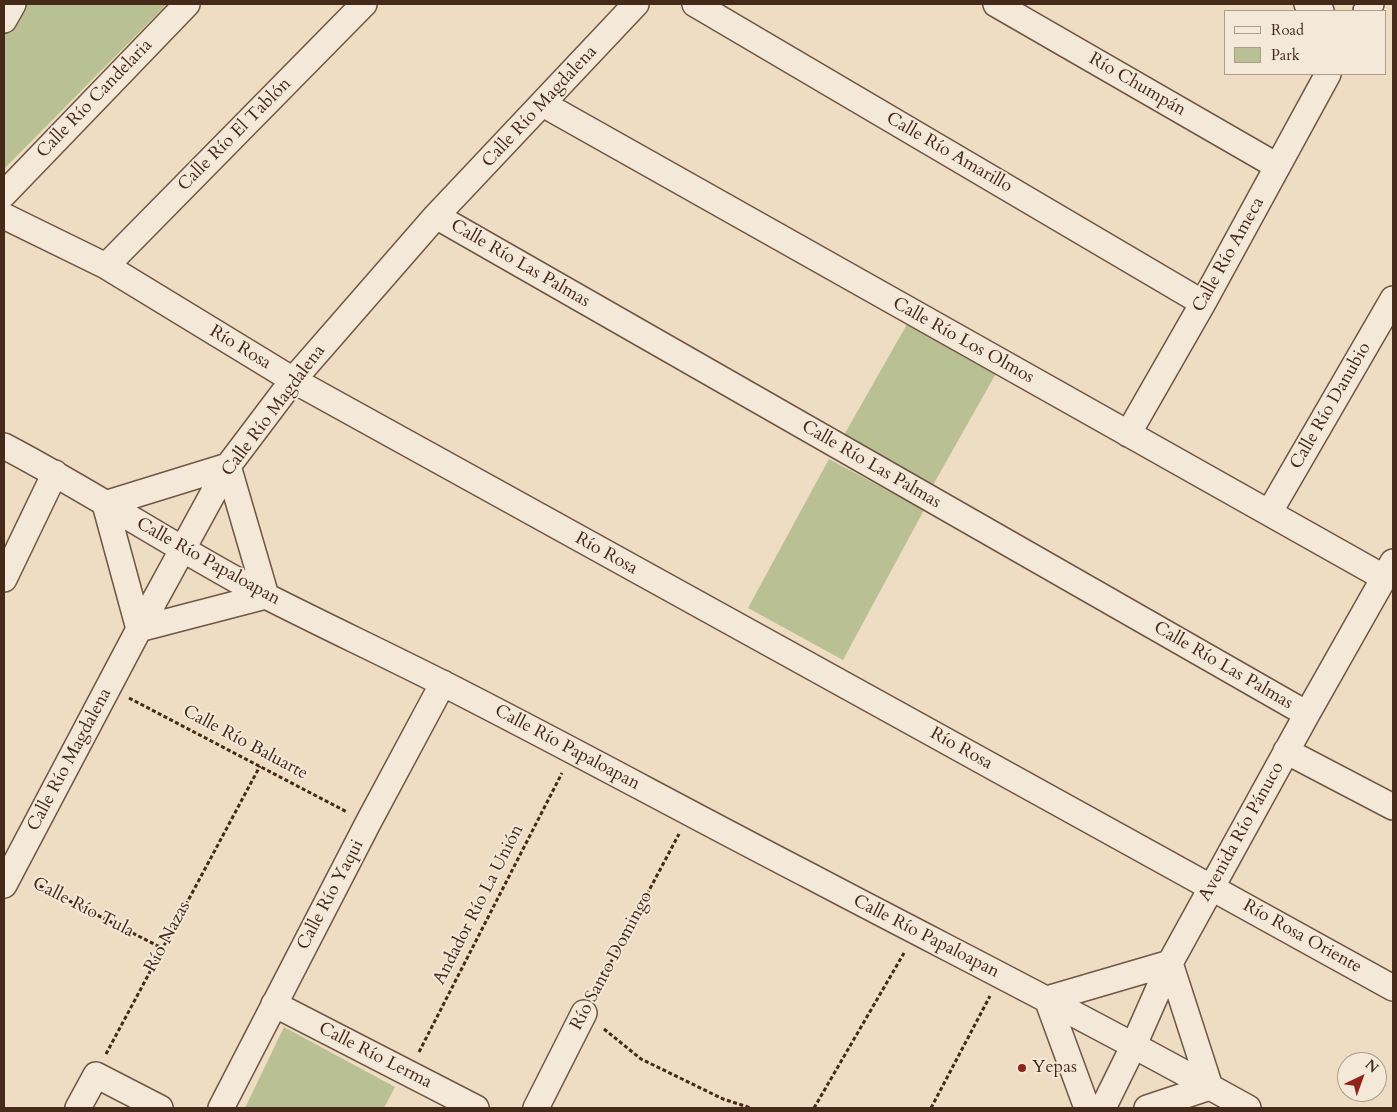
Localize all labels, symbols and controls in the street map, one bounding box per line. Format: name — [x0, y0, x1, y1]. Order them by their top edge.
legend — [1224, 10, 1387, 75]
text: Road — [1271, 20, 1304, 40]
street label: Calle Río Candelaria — [33, 35, 157, 163]
street label: Calle Río Magdalena — [478, 42, 602, 172]
text: Park — [1271, 45, 1300, 65]
street label: Río Chumpán — [1085, 49, 1189, 121]
street label: Calle Río El Tablón — [174, 74, 296, 196]
street label: Calle Río Amarillo — [882, 108, 1016, 198]
street label: Calle Río Ameca — [1189, 194, 1269, 316]
street label: Calle Río Las Palmas — [446, 215, 594, 313]
street label: Calle Río Los Olmos — [888, 293, 1038, 389]
street label: Río Rosa — [205, 321, 275, 375]
street label: Calle Río Danubio — [1286, 339, 1376, 473]
street label: Calle Río Magdalena — [218, 341, 330, 481]
street label: Calle Río Las Palmas — [797, 416, 945, 514]
street label: Calle Río Papaloapan — [132, 513, 284, 611]
street label: Río Rosa — [571, 528, 641, 580]
street label: Calle Río Las Palmas — [1149, 617, 1297, 715]
street label: Calle Río Magdalena — [23, 685, 117, 835]
street label: Calle Río Baluarte — [179, 701, 311, 785]
street label: Calle Río Papaloapan — [491, 701, 643, 795]
street label: Río Rosa — [926, 723, 996, 775]
street label: Avenida Río Pánuco — [1195, 758, 1289, 906]
street label: Andador Río La Unión — [429, 821, 529, 989]
street label: Calle Río Yaqui — [293, 836, 369, 954]
street label: Calle Río Tula — [29, 873, 137, 943]
street label: Río Santo Domingo — [566, 888, 658, 1034]
street label: Calle Río Papaloapan — [849, 891, 1003, 983]
street label: Río Rosa Oriente — [1239, 895, 1365, 979]
street label: Río Nazas — [140, 898, 196, 976]
street label: Calle Río Lerma — [315, 1018, 435, 1094]
north arrow — [1337, 1052, 1387, 1102]
text: N — [1361, 1055, 1383, 1077]
place label: Yepas — [1032, 1057, 1077, 1079]
marker: Yepas — [1016, 1062, 1028, 1074]

